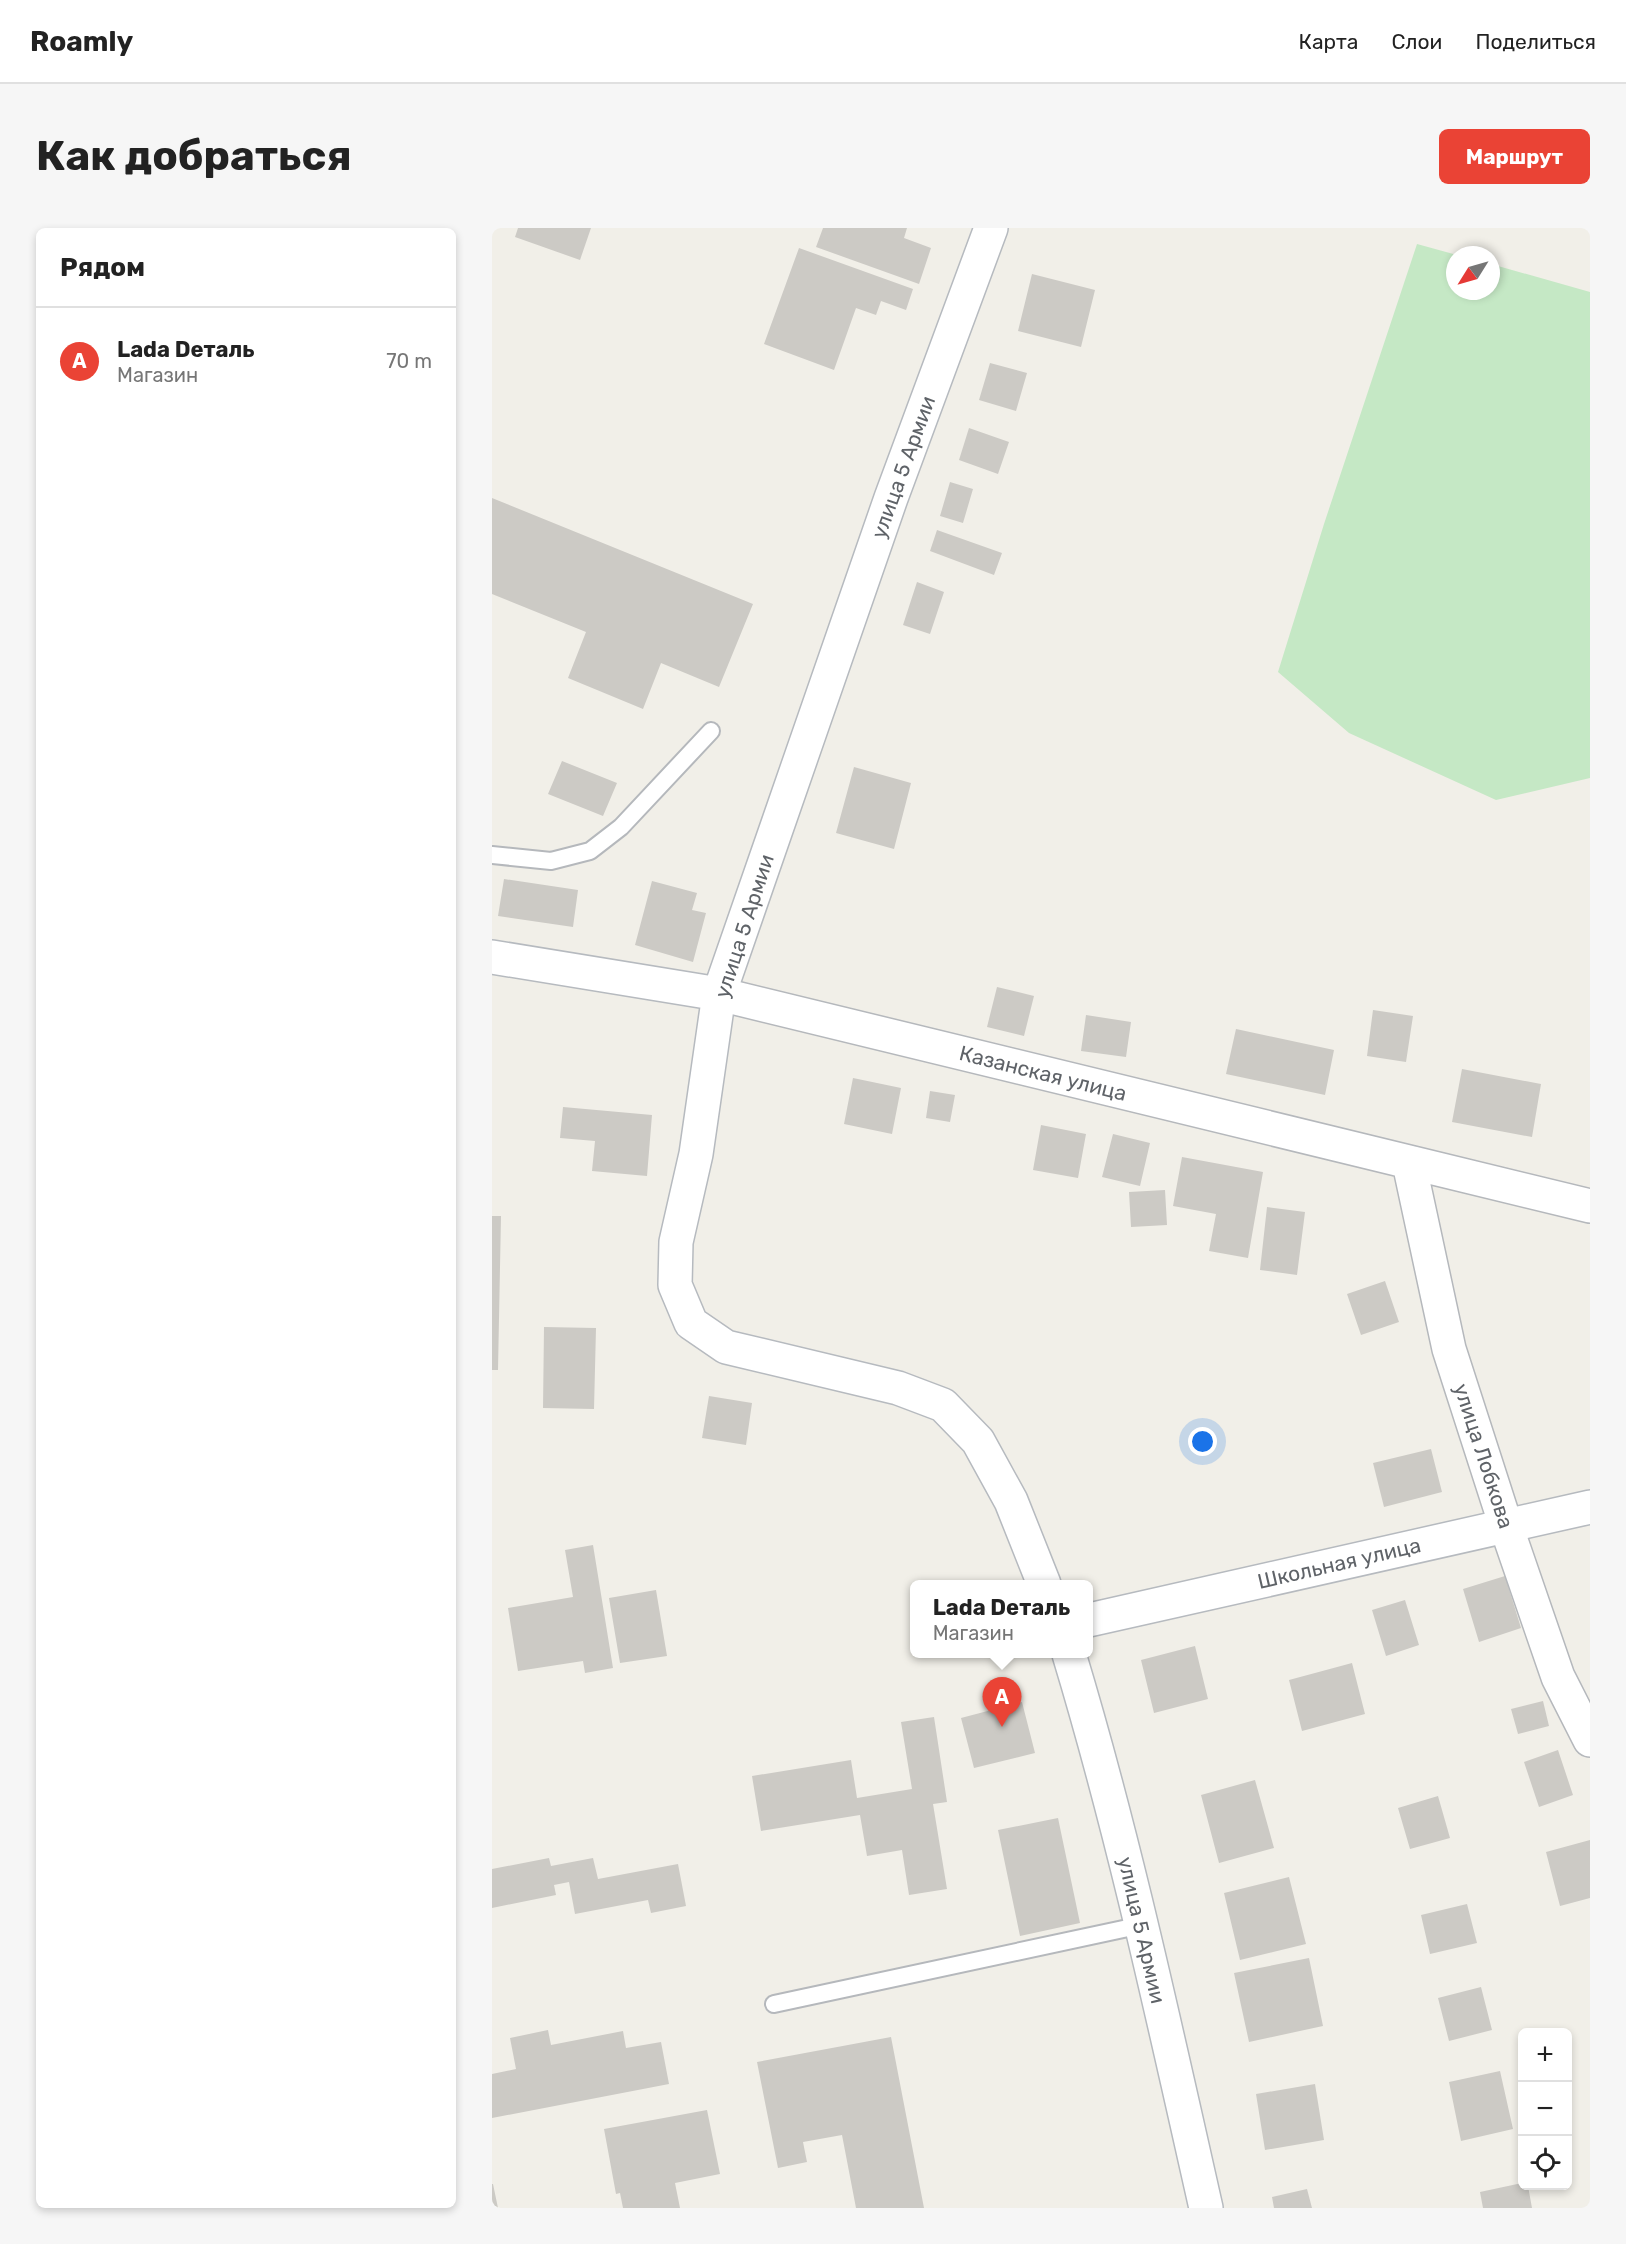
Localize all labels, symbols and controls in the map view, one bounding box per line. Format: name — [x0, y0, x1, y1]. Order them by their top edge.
text: Roamly — [30, 25, 133, 58]
text: Карта — [1298, 29, 1358, 54]
text: Слои — [1391, 29, 1442, 54]
text: Поделиться — [1475, 29, 1596, 54]
button: Маршрут — [1439, 129, 1590, 184]
text: Как добраться — [36, 131, 352, 181]
north arrow — [1446, 246, 1500, 300]
text: Рядом — [60, 252, 145, 283]
text: Lada Dеталь — [117, 336, 255, 363]
text: A — [72, 349, 87, 373]
text: 70 m — [386, 349, 432, 373]
text: Магазин — [117, 363, 198, 387]
street label: улица 5 Армии — [866, 392, 940, 542]
street label: улица 5 Армии — [709, 851, 779, 1001]
street label: Казанская улица — [957, 1040, 1129, 1106]
street label: улица Лобкова — [1449, 1380, 1519, 1532]
your location — [1188, 1427, 1217, 1456]
street label: Школьная улица — [1255, 1532, 1423, 1594]
popup — [910, 1580, 1093, 1658]
text: Lada Dеталь — [933, 1594, 1070, 1621]
text: Магазин — [933, 1621, 1014, 1645]
pin: A — [982, 1678, 1022, 1727]
street label: улица 5 Армии — [1113, 1854, 1171, 2006]
map controls — [1518, 2028, 1572, 2190]
button: + — [1518, 2028, 1572, 2082]
button: − — [1518, 2082, 1572, 2136]
button: locate — [1518, 2136, 1572, 2190]

